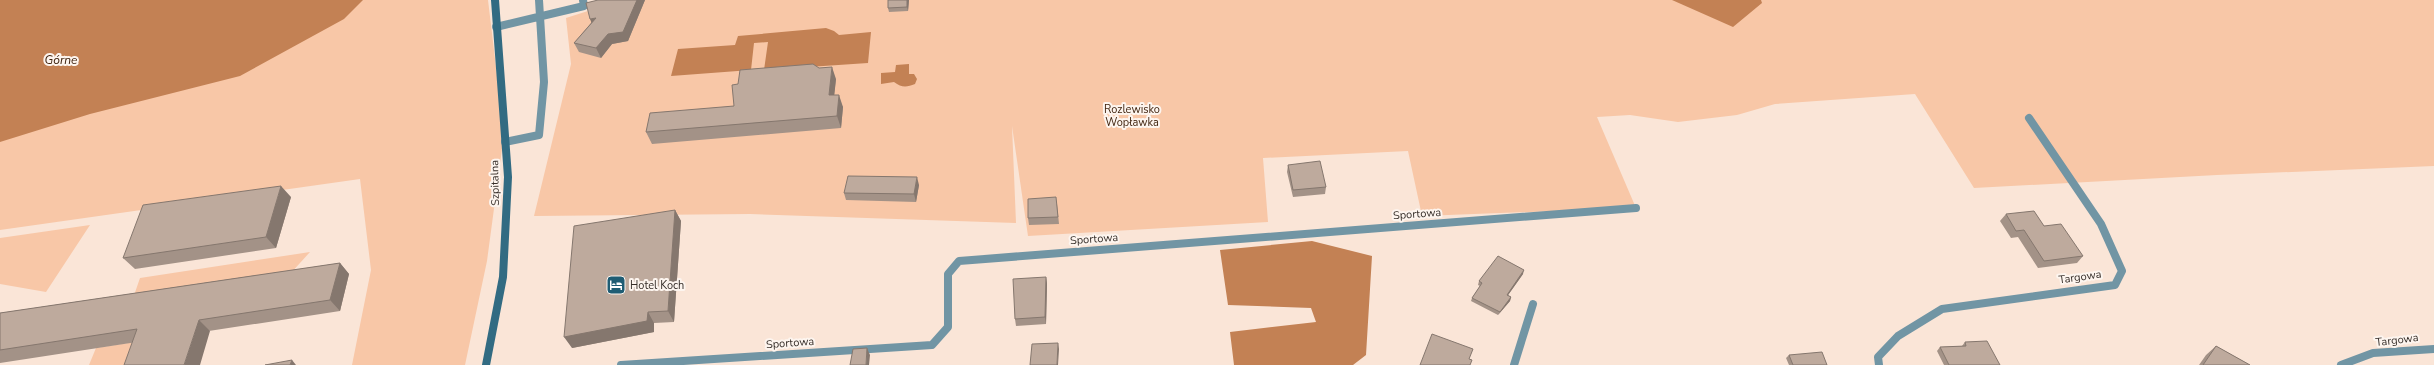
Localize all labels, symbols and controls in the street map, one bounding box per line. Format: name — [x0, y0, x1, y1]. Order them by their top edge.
water label: Górne — [45, 52, 78, 68]
park label: Rozlewisko Wopławka — [1104, 102, 1160, 130]
street label: Szpitalna — [487, 160, 503, 206]
street label: Sportowa — [1392, 205, 1442, 223]
street label: Sportowa — [1069, 230, 1119, 248]
street label: Targowa — [2058, 267, 2102, 287]
hotel icon: Hotel Koch — [605, 274, 627, 296]
place label: Hotel Koch — [630, 278, 684, 293]
street label: Targowa — [2375, 330, 2419, 350]
street label: Sportowa — [765, 334, 815, 352]

